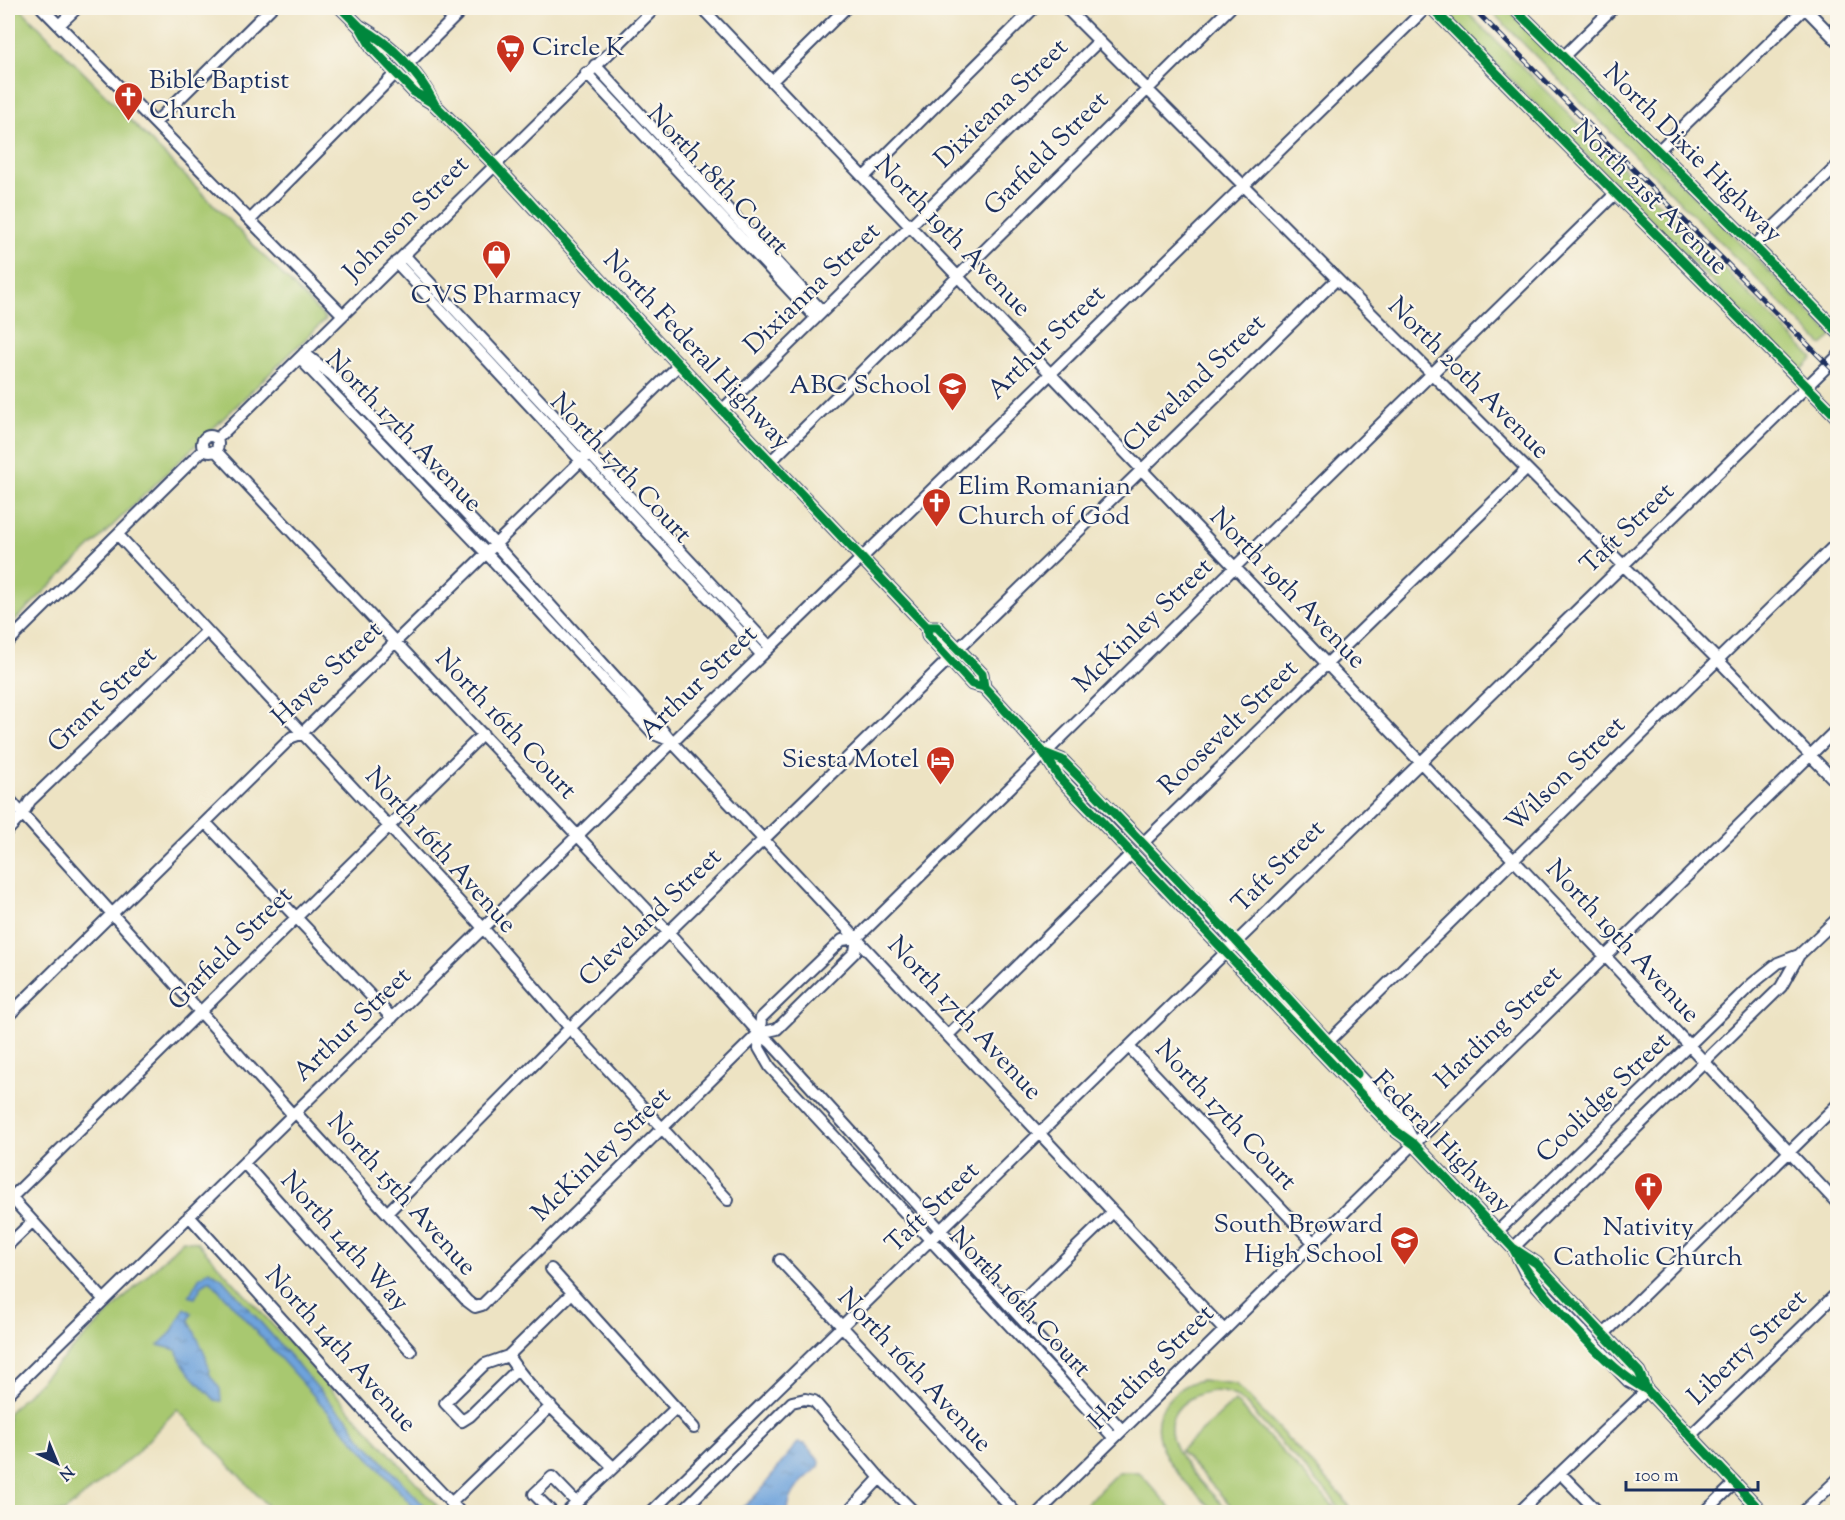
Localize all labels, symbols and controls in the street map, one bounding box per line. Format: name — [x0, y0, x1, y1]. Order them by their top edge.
place label: Circle K — [532, 30, 625, 67]
street label: Dixieana Street — [927, 30, 1077, 178]
supermarket icon: Circle K — [495, 32, 527, 74]
street label: North Dixie Highway — [1594, 56, 1790, 252]
place label: Bible Baptist Church — [149, 63, 289, 130]
church icon: Bible Baptist Church — [112, 80, 144, 122]
street label: Garfield Street — [976, 83, 1118, 225]
street label: North 18th Court — [637, 98, 797, 265]
street label: North 21st Avenue — [1564, 112, 1736, 284]
street label: Johnson Street — [334, 148, 478, 292]
street label: North 19th Avenue — [865, 148, 1039, 326]
street label: Dixianna Street — [736, 214, 890, 364]
shop icon: CVS Pharmacy — [480, 238, 512, 280]
street label: North Federal Highway — [594, 243, 798, 459]
street label: Arthur Street — [980, 277, 1114, 409]
place label: CVS Pharmacy — [411, 278, 581, 315]
street label: North 20th Avenue — [1378, 289, 1558, 469]
street label: Cleveland Street — [1115, 306, 1275, 462]
street label: North 17th Avenue — [316, 343, 490, 521]
place label: ABC School — [789, 368, 931, 405]
school or university icon: ABC School — [936, 370, 968, 412]
street label: North 17th Court — [540, 386, 700, 553]
place label: Elim Romanian Church of God — [958, 469, 1131, 536]
street label: Taft Street — [1573, 474, 1684, 583]
church icon: Elim Romanian Church of God — [921, 486, 953, 528]
street label: North 19th Avenue — [1200, 500, 1374, 678]
street label: McKinley Street — [1066, 550, 1222, 702]
street label: Hayes Street — [264, 613, 392, 735]
street label: Arthur Street — [632, 617, 766, 749]
street label: Grant Street — [40, 638, 166, 762]
street label: North 16th Court — [426, 642, 585, 808]
street label: Roosevelt Street — [1151, 652, 1307, 804]
street label: Wilson Street — [1498, 708, 1634, 842]
place label: Siesta Motel — [782, 742, 919, 779]
hotel icon: Siesta Motel — [924, 744, 956, 786]
street label: North 16th Avenue — [355, 760, 525, 942]
street label: Taft Street — [1224, 812, 1334, 922]
street label: Cleveland Street — [571, 840, 731, 996]
street label: North 19th Avenue — [1536, 852, 1708, 1032]
street label: Garfield Street — [160, 878, 302, 1020]
street label: North 17th Avenue — [878, 929, 1050, 1109]
street label: Harding Street — [1427, 957, 1571, 1098]
street label: Arthur Street — [286, 959, 420, 1091]
street label: Coolidge Street — [1528, 1024, 1680, 1172]
street label: North 17th Court — [1145, 1033, 1305, 1200]
street label: Federal Highway — [1363, 1063, 1519, 1223]
street label: McKinley Street — [524, 1079, 680, 1231]
street label: North 15th Avenue — [318, 1105, 484, 1285]
street label: Taft Street — [878, 1153, 989, 1262]
street label: North 14th Way — [271, 1164, 417, 1320]
church icon: Nativity Catholic Church — [1632, 1170, 1664, 1212]
place label: South Broward High School — [1214, 1207, 1383, 1274]
place label: Nativity Catholic Church — [1553, 1210, 1743, 1277]
street label: North 16th Court — [940, 1220, 1099, 1386]
school or university icon: South Broward High School — [1388, 1224, 1420, 1266]
street label: North 14th Avenue — [255, 1259, 425, 1441]
street label: North 16th Avenue — [828, 1281, 1000, 1461]
street label: Liberty Street — [1680, 1281, 1816, 1415]
street label: Harding Street — [1081, 1297, 1223, 1439]
north arrow — [27, 1433, 87, 1493]
scale bar — [1626, 1454, 1758, 1492]
text: N — [53, 1459, 78, 1485]
text: 100 m — [1635, 1464, 1679, 1490]

